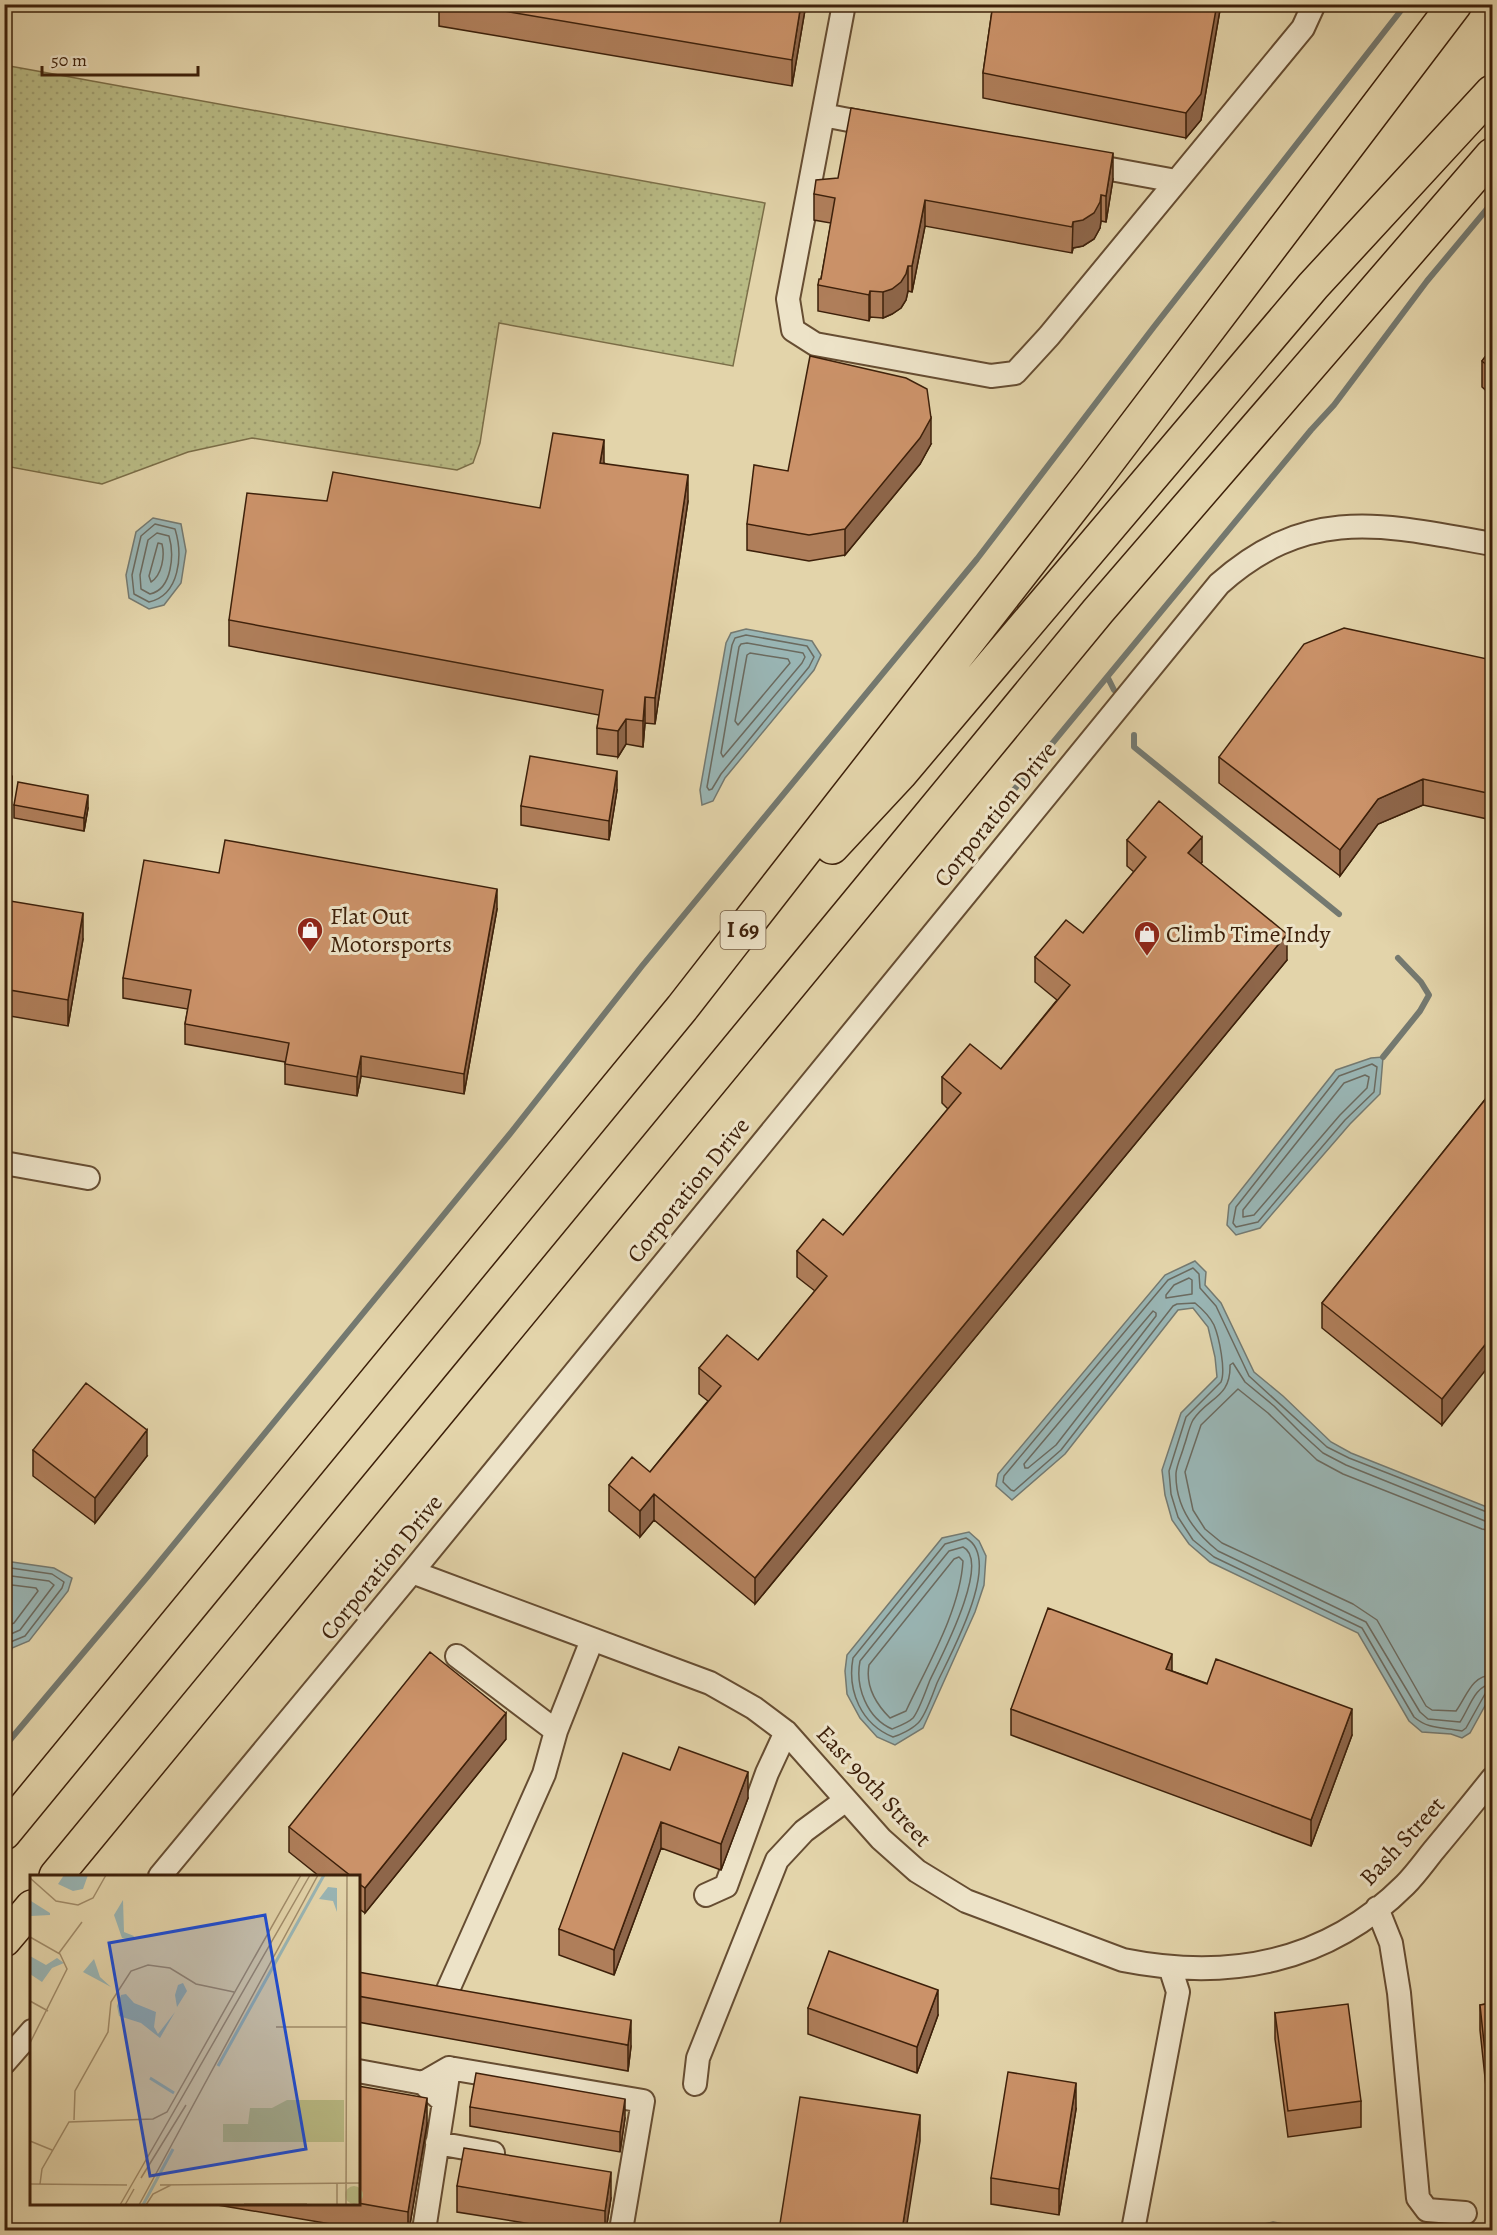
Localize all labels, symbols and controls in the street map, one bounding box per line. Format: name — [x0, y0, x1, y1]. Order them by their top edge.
scale bar — [42, 39, 198, 77]
text: 50 m — [51, 48, 87, 72]
street label: Corporation Drive — [926, 734, 1064, 894]
place label: Flat Out Motorsports — [330, 900, 452, 960]
road number: I 69 — [720, 911, 766, 949]
shop icon: Flat Out Motorsports — [295, 915, 325, 953]
place label: Climb Time Indy — [1166, 918, 1331, 950]
shop icon: Climb Time Indy — [1132, 919, 1162, 957]
street label: Corporation Drive — [619, 1110, 757, 1270]
street label: Corporation Drive — [312, 1487, 450, 1647]
street label: East 90th Street — [809, 1718, 939, 1854]
street label: Bash Street — [1352, 1789, 1452, 1893]
inset map — [30, 1875, 360, 2205]

